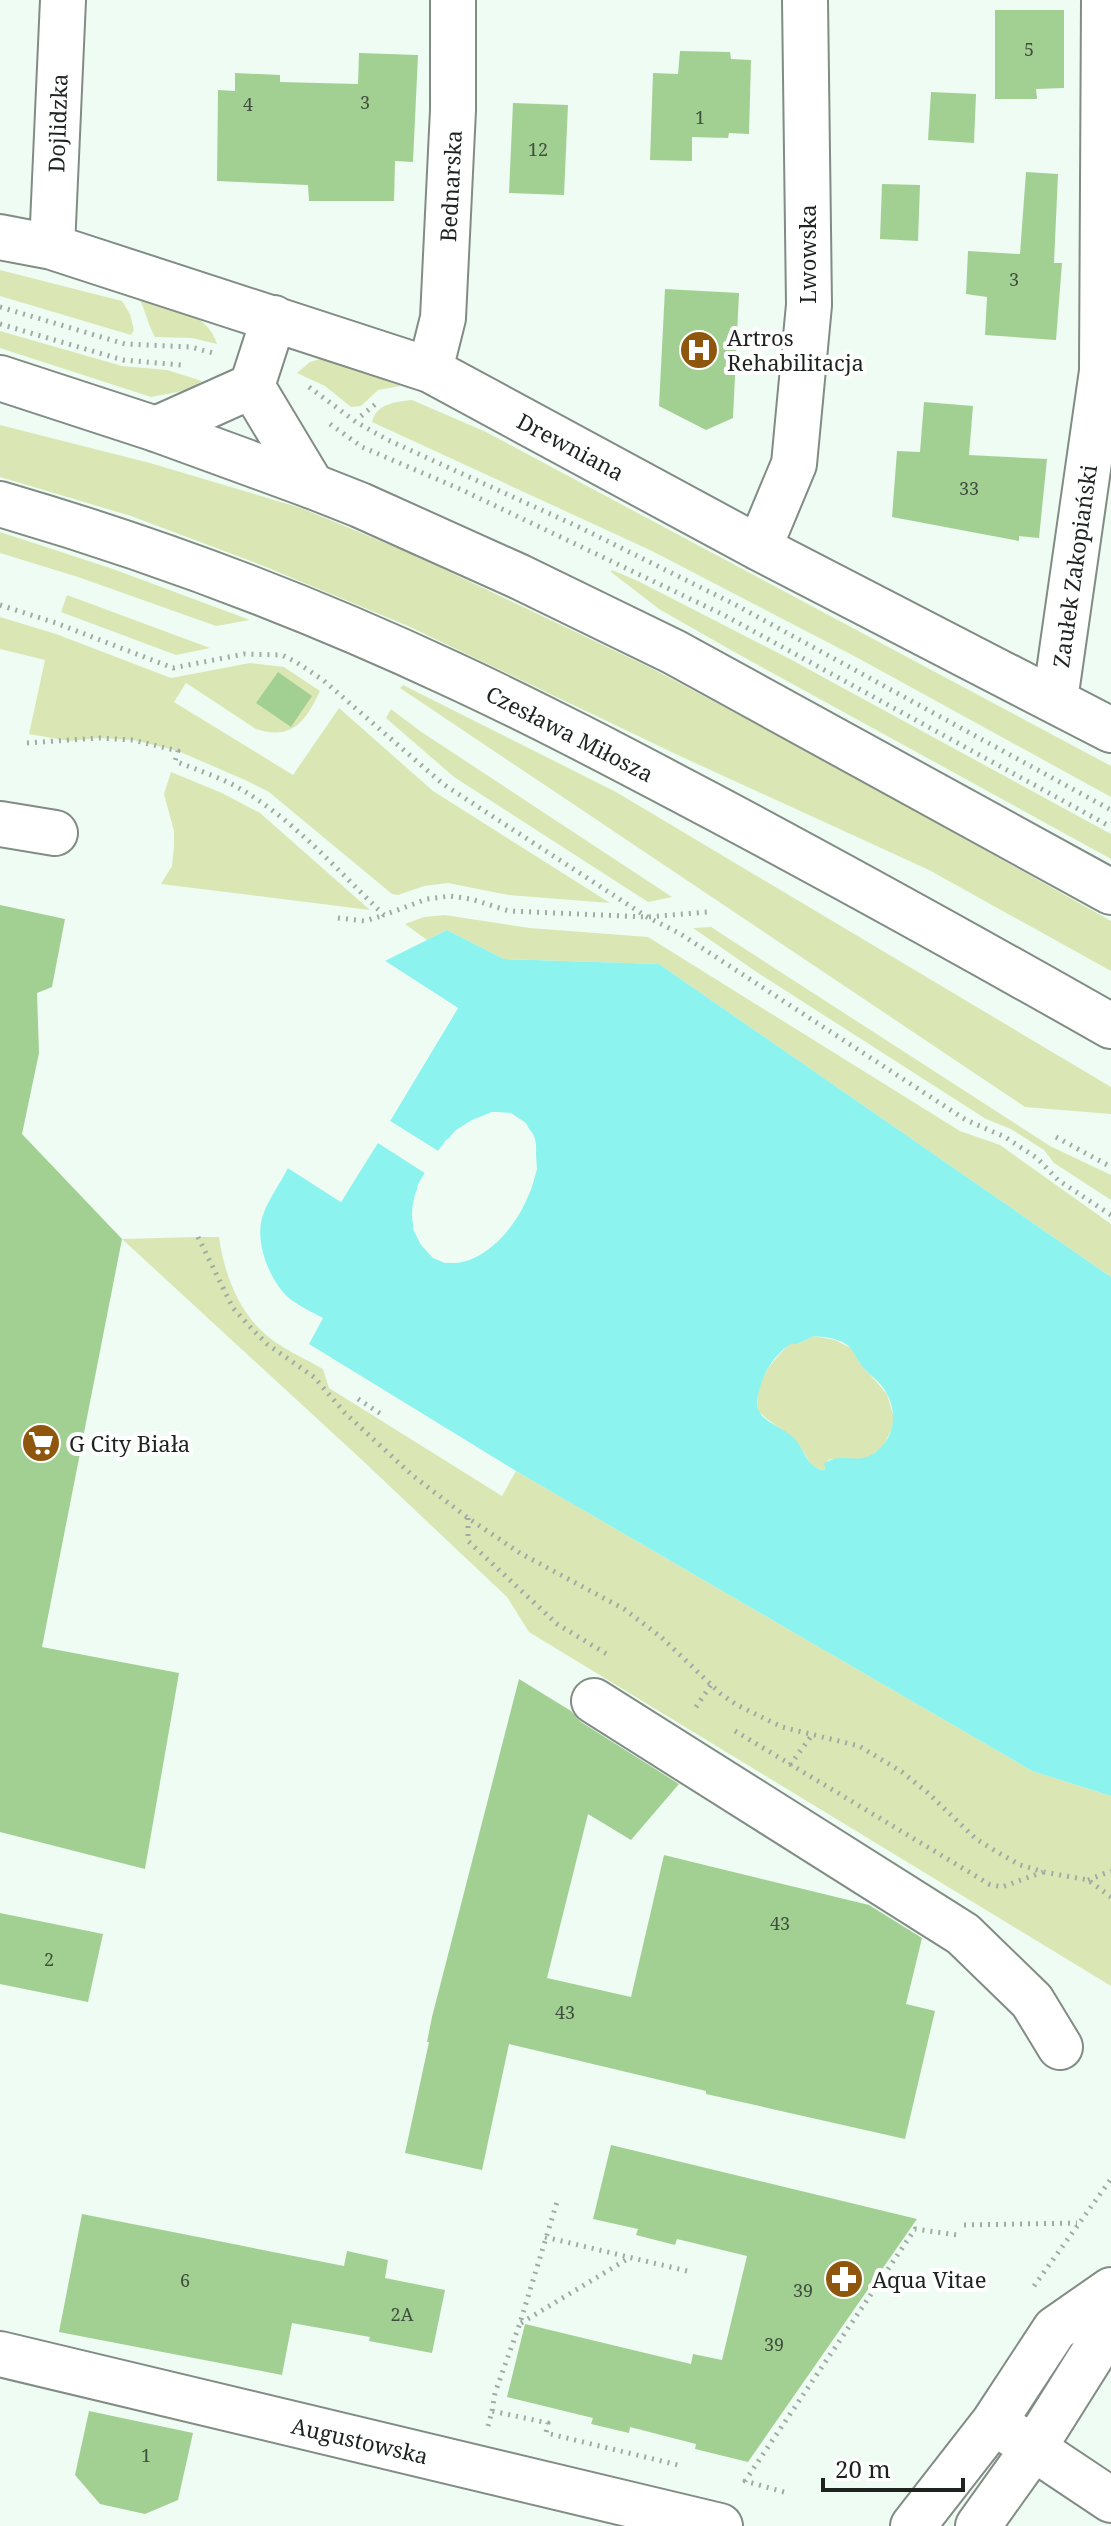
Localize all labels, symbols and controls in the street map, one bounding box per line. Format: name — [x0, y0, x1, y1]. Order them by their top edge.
house number: 5 — [1024, 37, 1034, 61]
street label: Dojlidzka — [40, 73, 74, 173]
house number: 3 — [360, 90, 370, 114]
house number: 4 — [243, 92, 253, 116]
house number: 1 — [695, 105, 705, 129]
street label: Bednarska — [432, 129, 468, 243]
house number: 12 — [528, 137, 548, 161]
street label: Lwowska — [792, 204, 822, 304]
house number: 3 — [1009, 267, 1019, 291]
place label: Artros Rehabilitacja — [727, 322, 864, 377]
hospital icon: Artros Rehabilitacja — [678, 329, 720, 371]
street label: Drewniana — [512, 405, 630, 487]
street label: Zaułek Zakopiański — [1045, 463, 1103, 669]
house number: 33 — [959, 476, 979, 500]
street label: Czesława Miłosza — [481, 678, 659, 788]
supermarket icon: G City Biała — [20, 1422, 62, 1464]
place label: G City Biała — [69, 1428, 190, 1458]
house number: 43 — [770, 1911, 790, 1935]
house number: 2 — [44, 1947, 54, 1971]
house number: 43 — [555, 2000, 575, 2024]
pharmacy icon: Aqua Vitae — [823, 2258, 865, 2300]
place label: Aqua Vitae — [872, 2264, 986, 2294]
house number: 6 — [180, 2268, 190, 2292]
house number: 39 — [793, 2278, 813, 2302]
house number: 2A — [391, 2302, 414, 2326]
house number: 39 — [764, 2332, 784, 2356]
street label: Augustowska — [289, 2410, 431, 2470]
scale bar — [823, 2442, 963, 2492]
house number: 1 — [141, 2443, 151, 2467]
text: 20 m — [835, 2452, 891, 2485]

